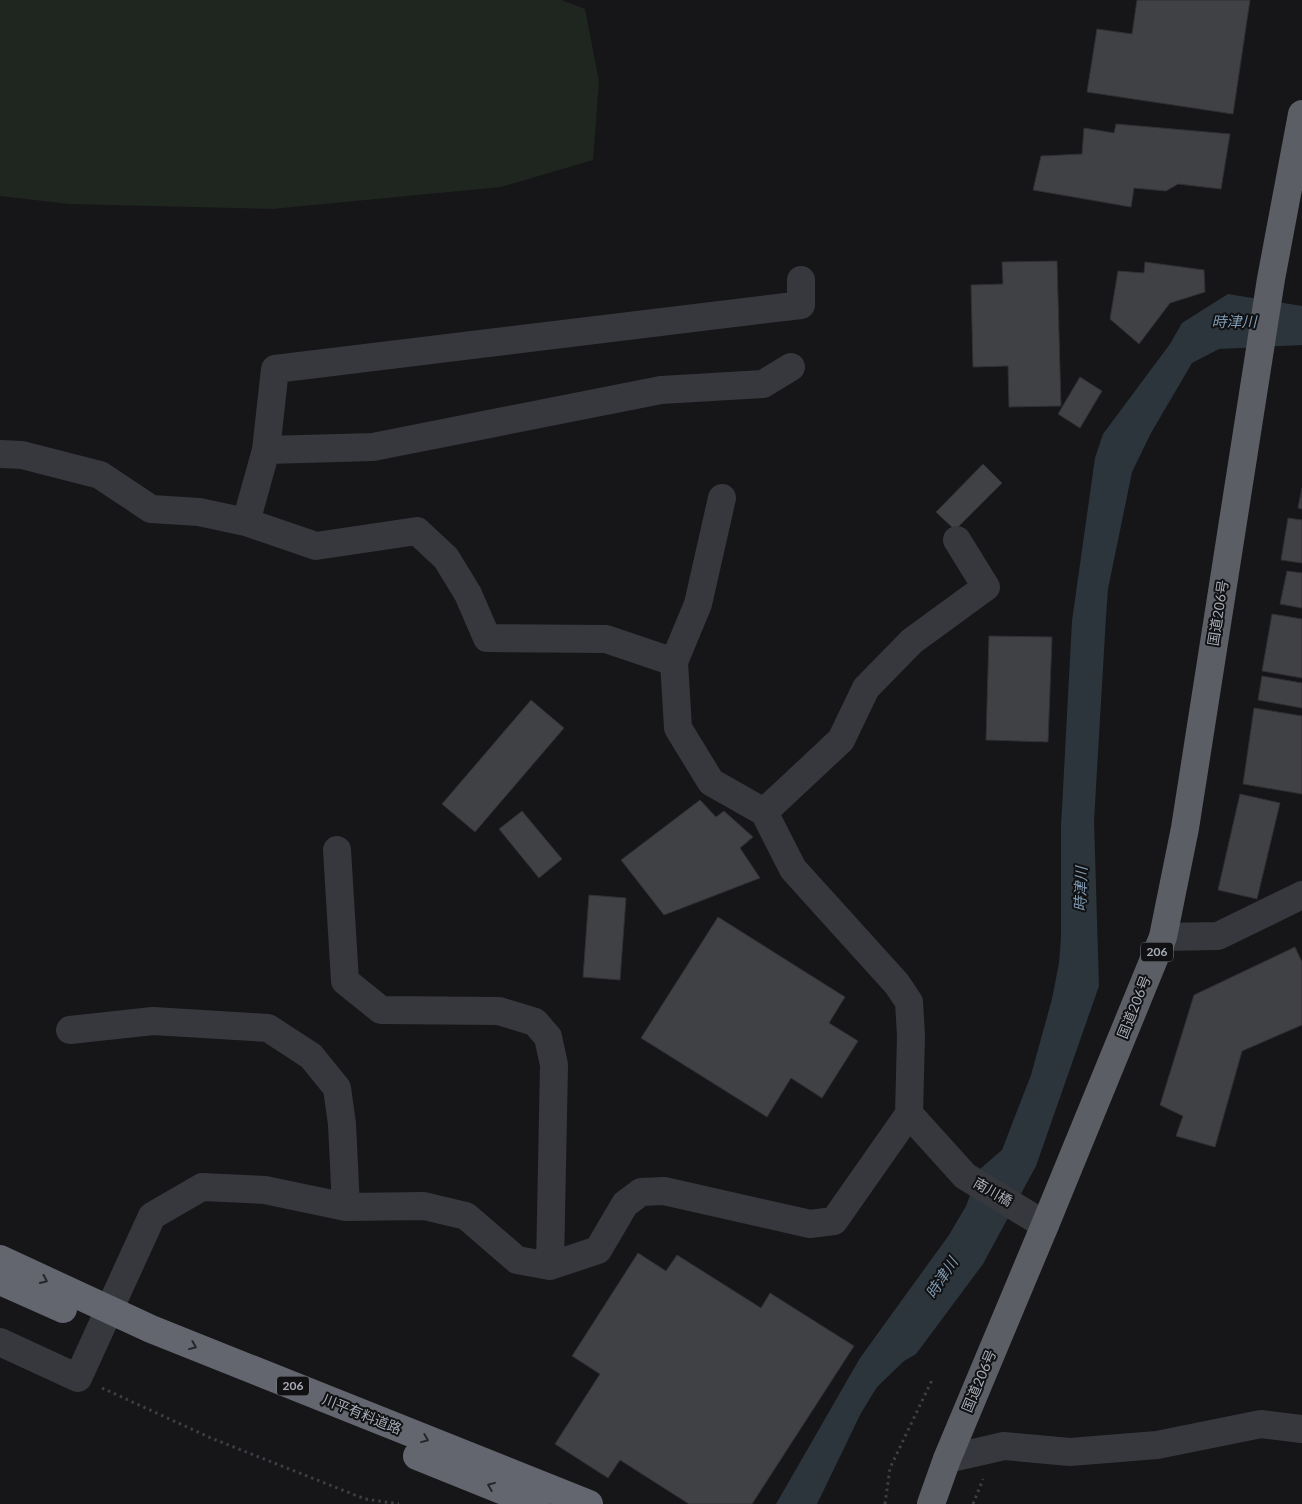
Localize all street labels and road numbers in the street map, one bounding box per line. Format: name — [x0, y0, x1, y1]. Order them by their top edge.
street label: 国道206号 — [1204, 579, 1231, 647]
road number: 206 — [1141, 942, 1173, 962]
street label: 国道206号 — [1113, 973, 1154, 1041]
street label: 南川橋 — [971, 1174, 1016, 1209]
street label: 国道206号 — [958, 1347, 999, 1415]
road number: 206 — [277, 1376, 309, 1395]
street label: 川平有料道路 — [320, 1390, 404, 1437]

